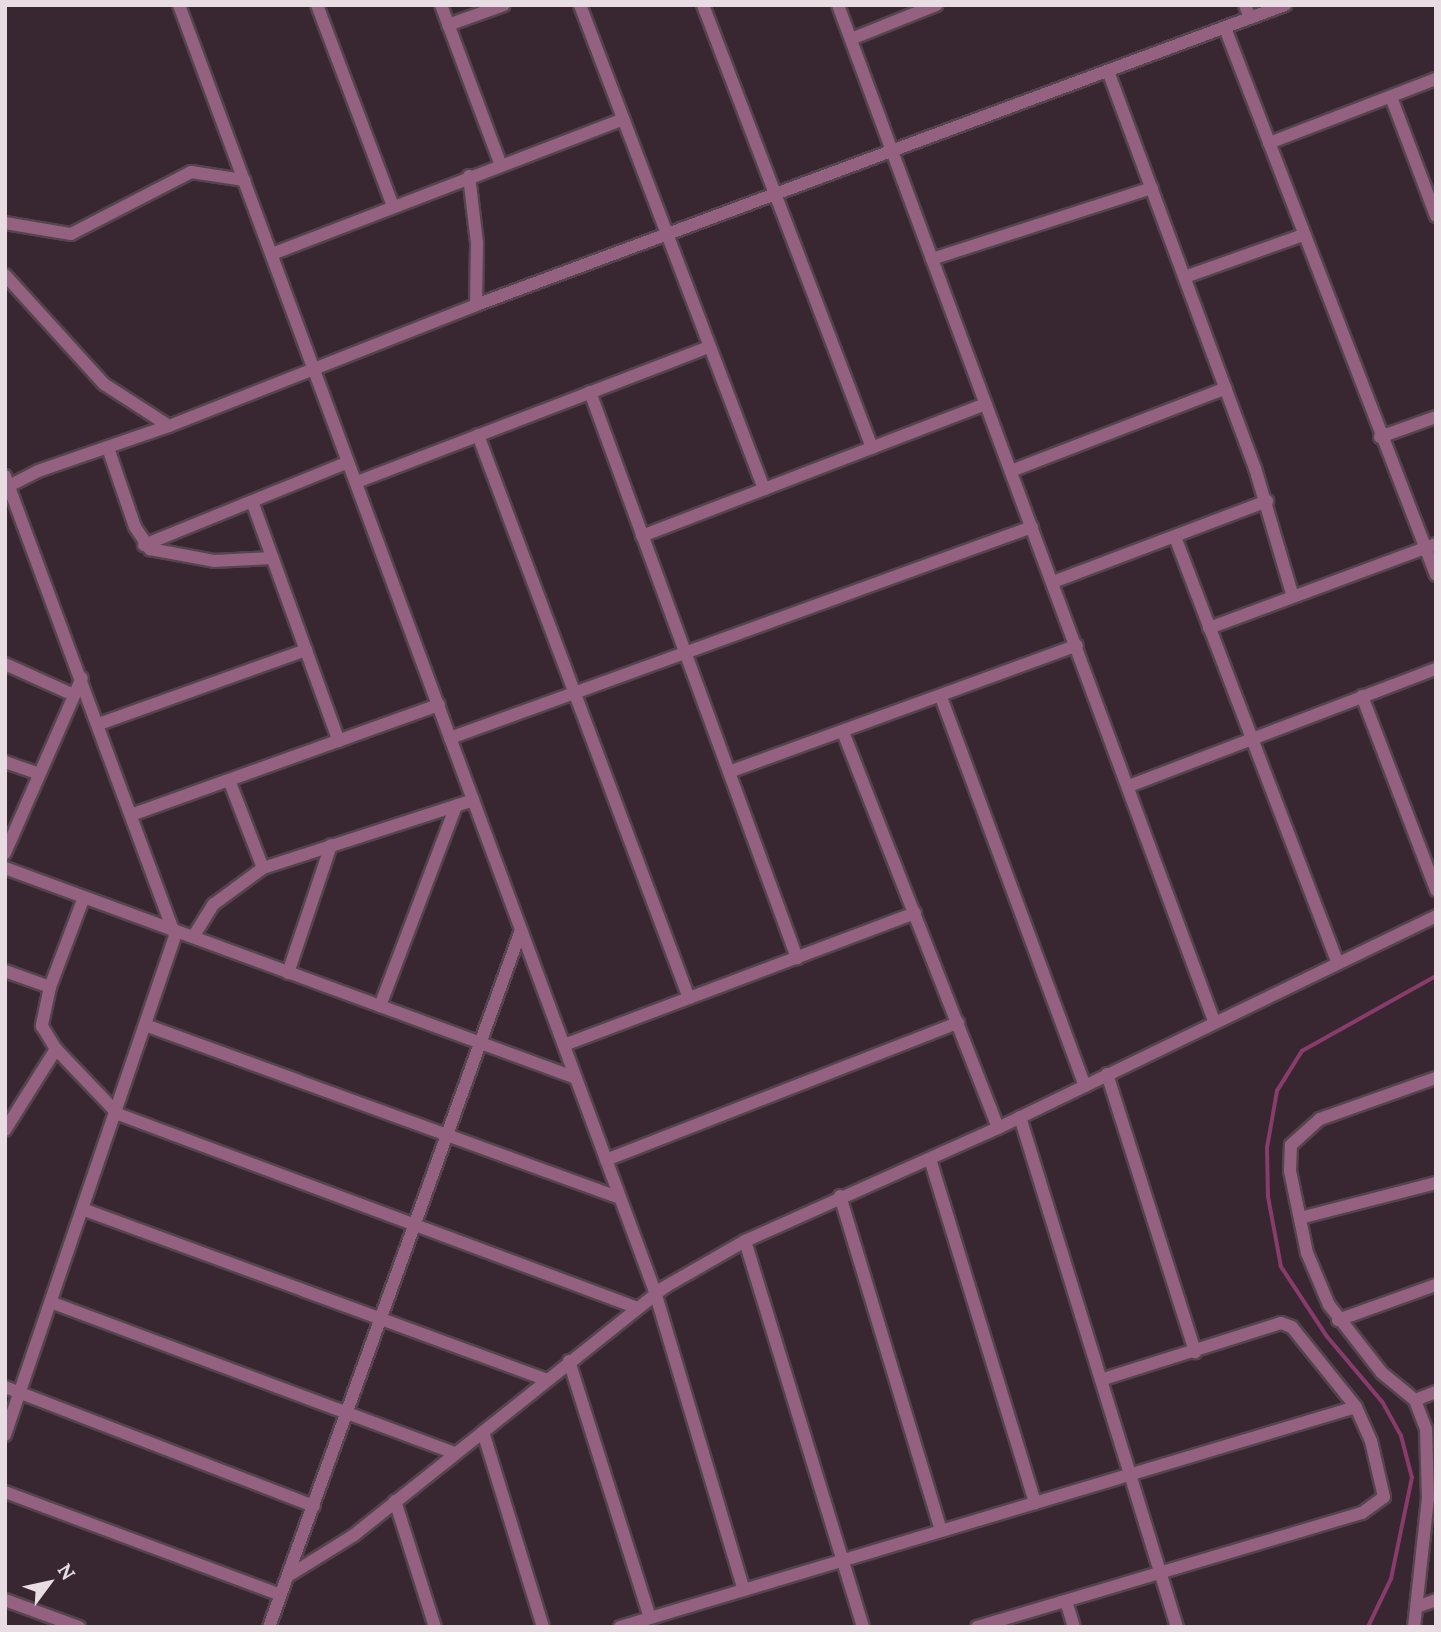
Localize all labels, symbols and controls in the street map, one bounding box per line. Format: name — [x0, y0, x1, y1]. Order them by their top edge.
north arrow — [14, 1548, 84, 1618]
text: N — [53, 1559, 81, 1584]

